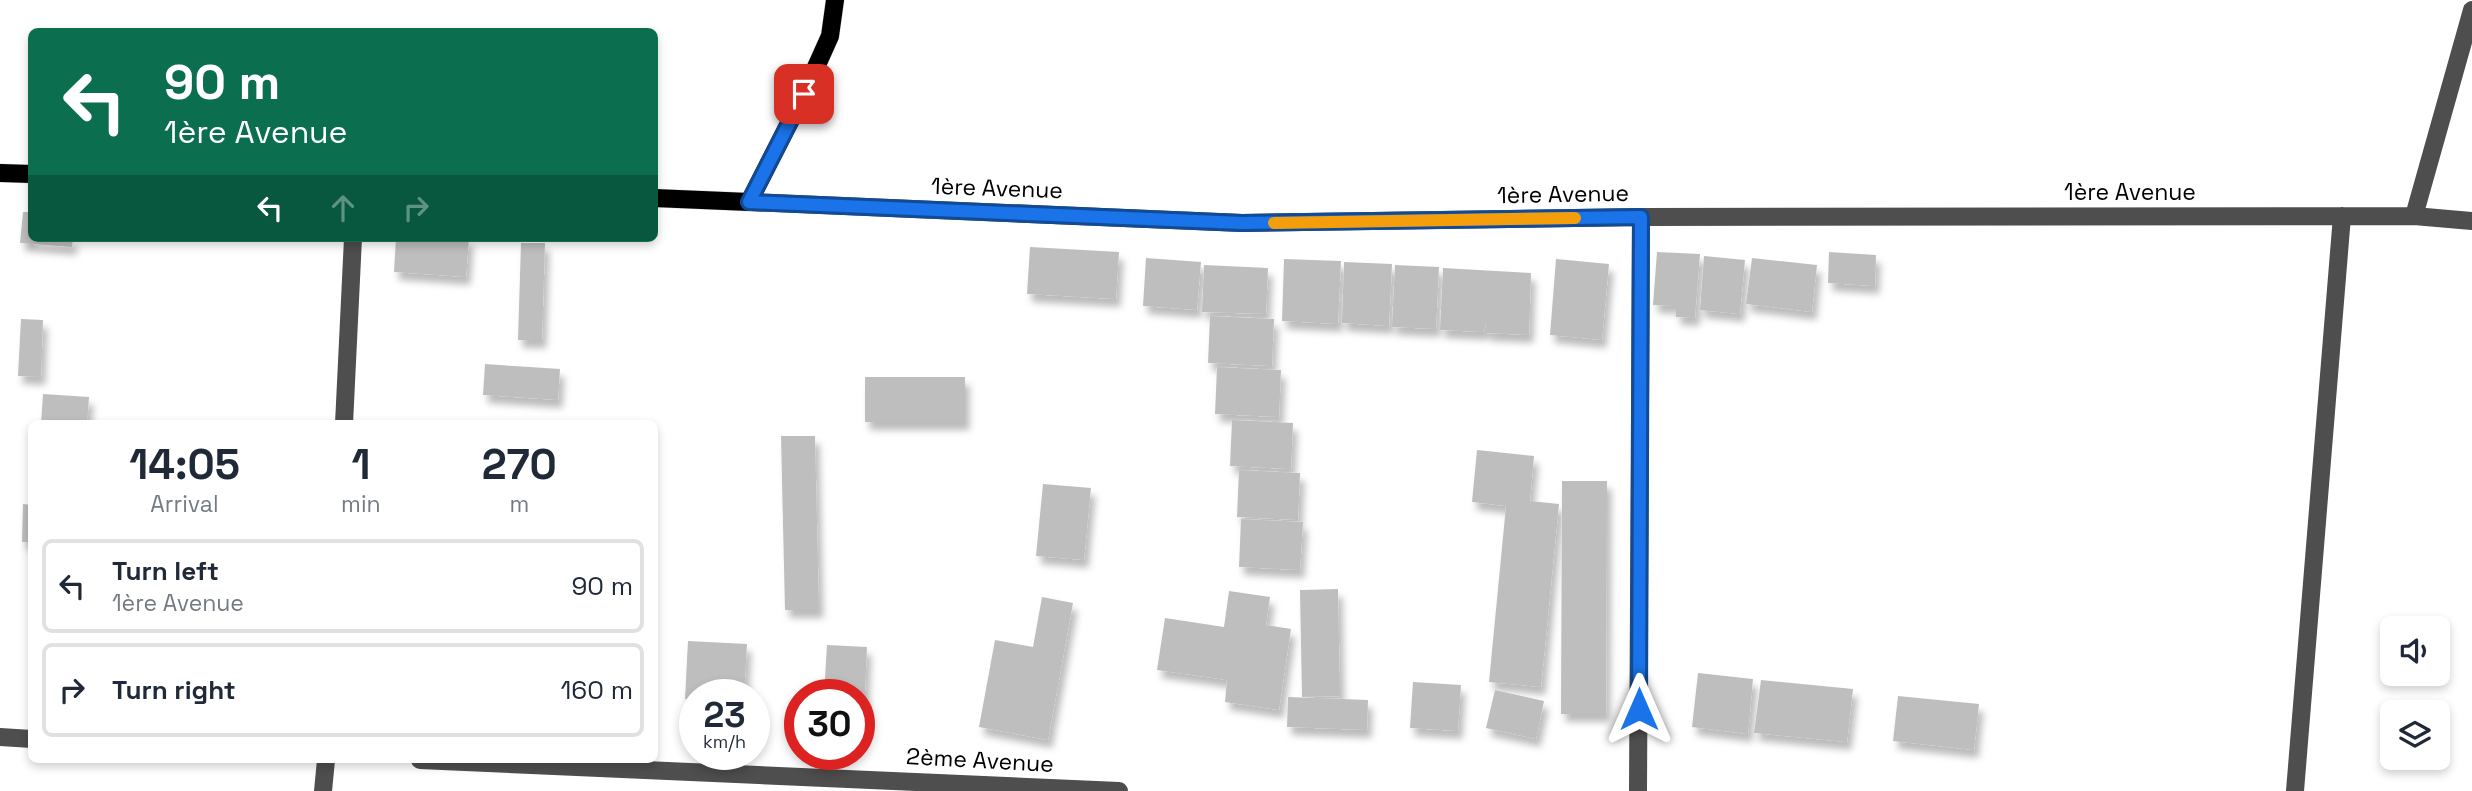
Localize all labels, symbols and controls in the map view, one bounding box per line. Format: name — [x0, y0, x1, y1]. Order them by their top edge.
text: 90 m — [164, 51, 280, 113]
icon: left — [49, 56, 140, 147]
pin — [774, 64, 834, 124]
icon: arrive — [785, 75, 823, 113]
text: 1ère Avenue — [164, 112, 348, 152]
street label: 1ère Avenue — [931, 171, 1063, 205]
street label: 1ère Avenue — [2064, 177, 2196, 207]
street label: 1ère Avenue — [1497, 178, 1629, 210]
icon: left — [251, 189, 289, 227]
icon: ahead — [324, 189, 362, 227]
icon: right — [397, 189, 435, 227]
text: 14:05 — [129, 438, 240, 491]
text: 1 — [351, 438, 370, 491]
text: 270 — [482, 438, 557, 491]
text: Arrival — [150, 489, 219, 519]
text: min — [341, 489, 381, 519]
text: m — [509, 489, 529, 519]
text: Turn left — [112, 554, 219, 588]
icon: left — [53, 567, 91, 605]
text: 90 m — [571, 569, 633, 603]
text: 1ère Avenue — [112, 588, 244, 618]
map controls — [2380, 616, 2450, 770]
button: sound — [2380, 616, 2450, 686]
icon: right — [53, 671, 91, 709]
position arrow — [1602, 672, 1676, 746]
text: Turn right — [112, 673, 236, 707]
text: 160 m — [561, 673, 633, 707]
speed limit sign: 30 — [784, 679, 875, 770]
text: 23 — [703, 693, 746, 737]
button: layers — [2380, 700, 2450, 770]
text: km/h — [703, 730, 746, 753]
street label: 2ème Avenue — [905, 741, 1055, 779]

